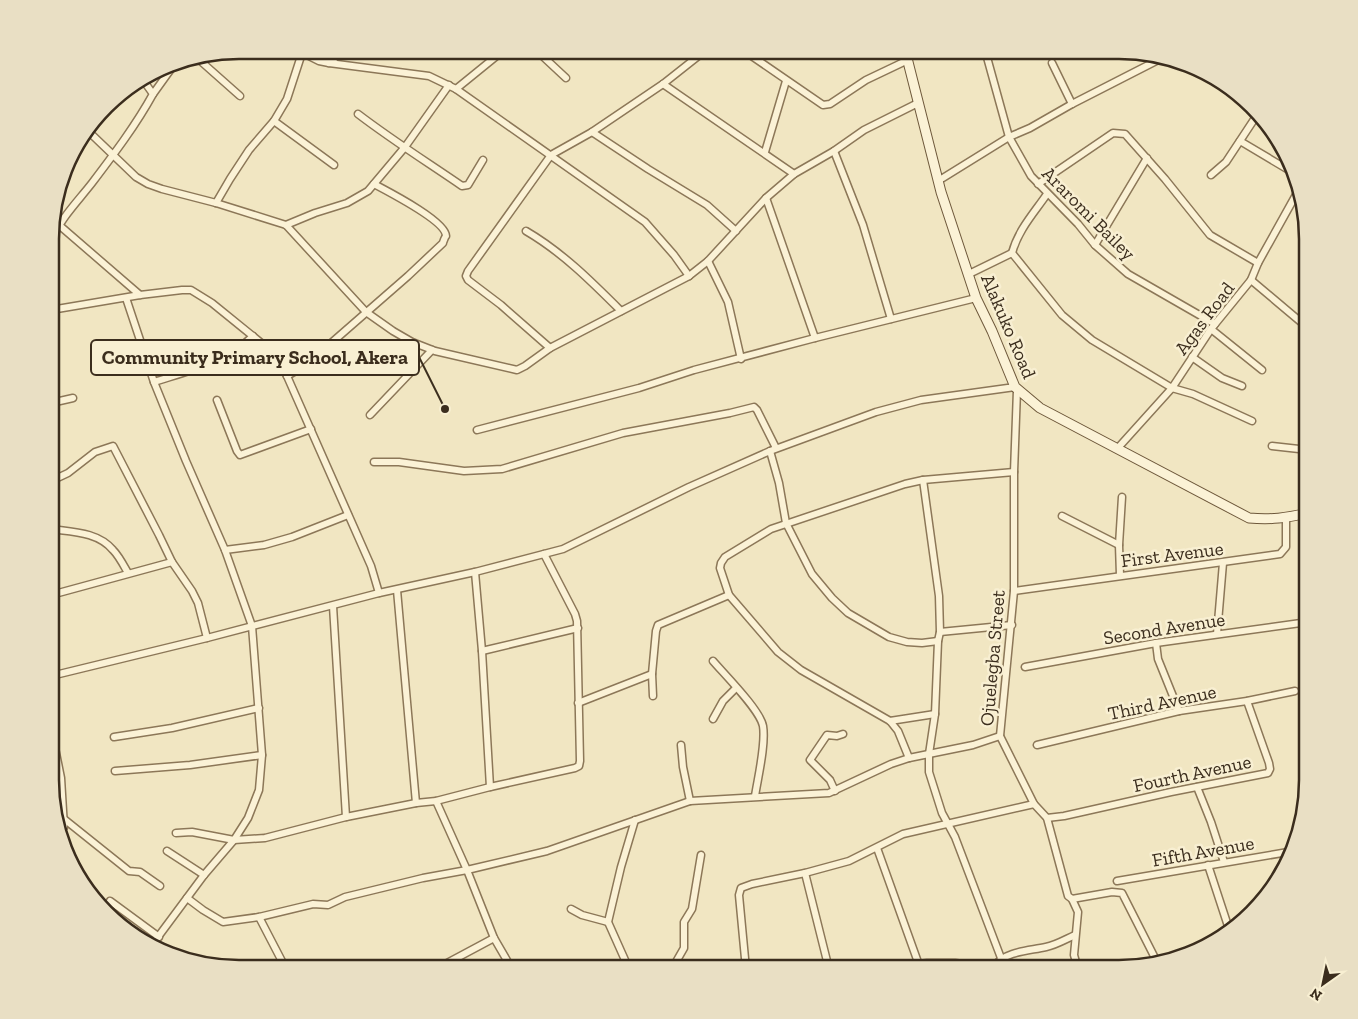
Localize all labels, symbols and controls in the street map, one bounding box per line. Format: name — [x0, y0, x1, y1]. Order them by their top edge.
street label: Araromi Bailey — [1037, 162, 1140, 265]
street label: Alakuko Road — [976, 270, 1041, 383]
street label: Agas Road — [1170, 277, 1240, 359]
callout: Community Primary School, Akera — [91, 340, 419, 375]
text: Community Primary School, Akera — [102, 345, 408, 369]
street label: First Avenue — [1119, 537, 1225, 572]
street label: Ojuelegba Street — [975, 589, 1010, 727]
street label: Second Avenue — [1102, 608, 1227, 649]
street label: Third Avenue — [1106, 680, 1218, 725]
street label: Fourth Avenue — [1131, 750, 1253, 797]
street label: Fifth Avenue — [1150, 831, 1256, 872]
north arrow — [1298, 959, 1348, 1009]
text: N — [1307, 984, 1325, 1005]

